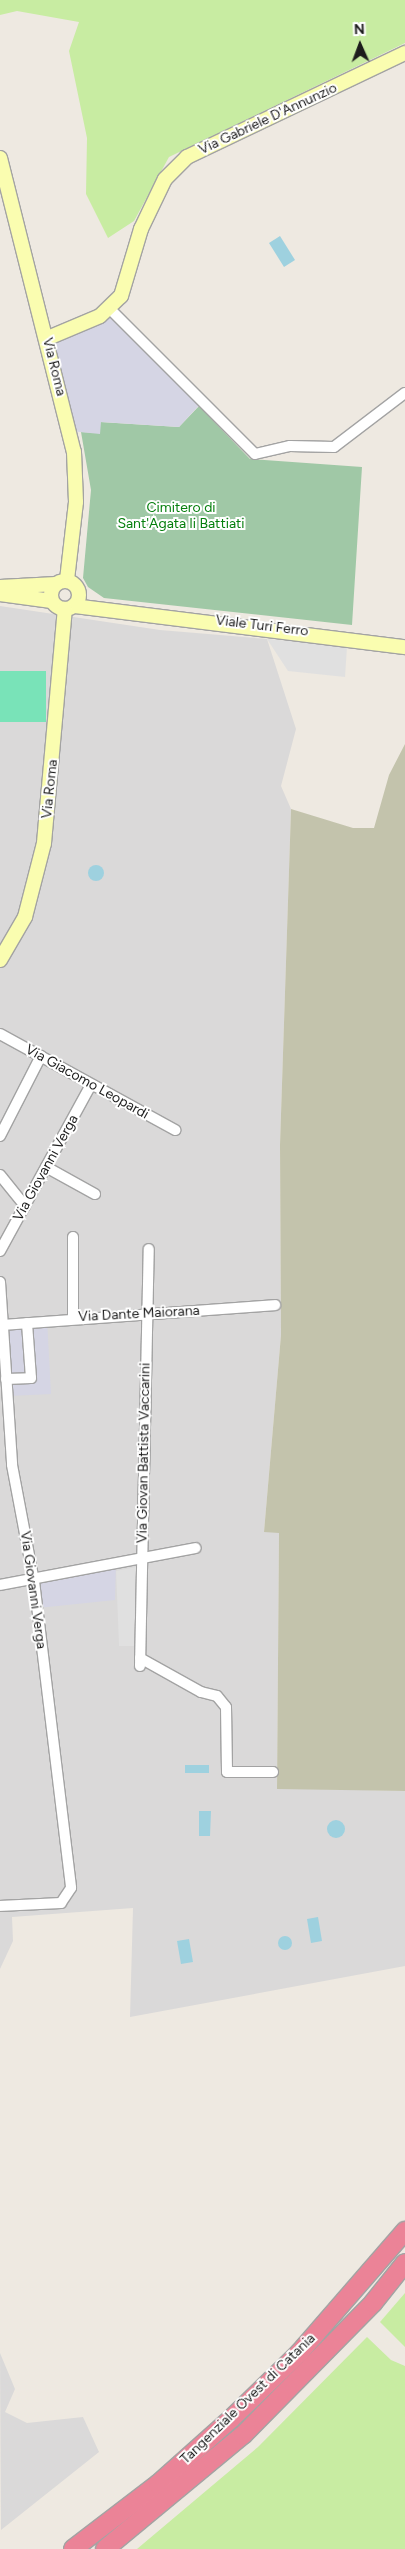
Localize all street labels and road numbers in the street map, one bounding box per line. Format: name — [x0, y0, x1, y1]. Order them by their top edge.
street label: Via Gabriele D'Annunzio — [196, 80, 340, 158]
street label: Via Roma — [39, 336, 69, 398]
street label: Viale Turi Ferro — [215, 612, 309, 640]
street label: Via Roma — [39, 759, 61, 819]
street label: Via Giacomo Leopardi — [22, 1041, 152, 1123]
street label: Via Giovanni Verga — [10, 1112, 82, 1224]
street label: Via Dante Maiorana — [78, 1302, 200, 1326]
street label: Via Giovan Battista Vaccarini — [134, 1363, 154, 1543]
street label: Via Giovanni Verga — [16, 1530, 50, 1650]
street label: Tangenziale Ovest di Catania — [177, 2330, 319, 2468]

